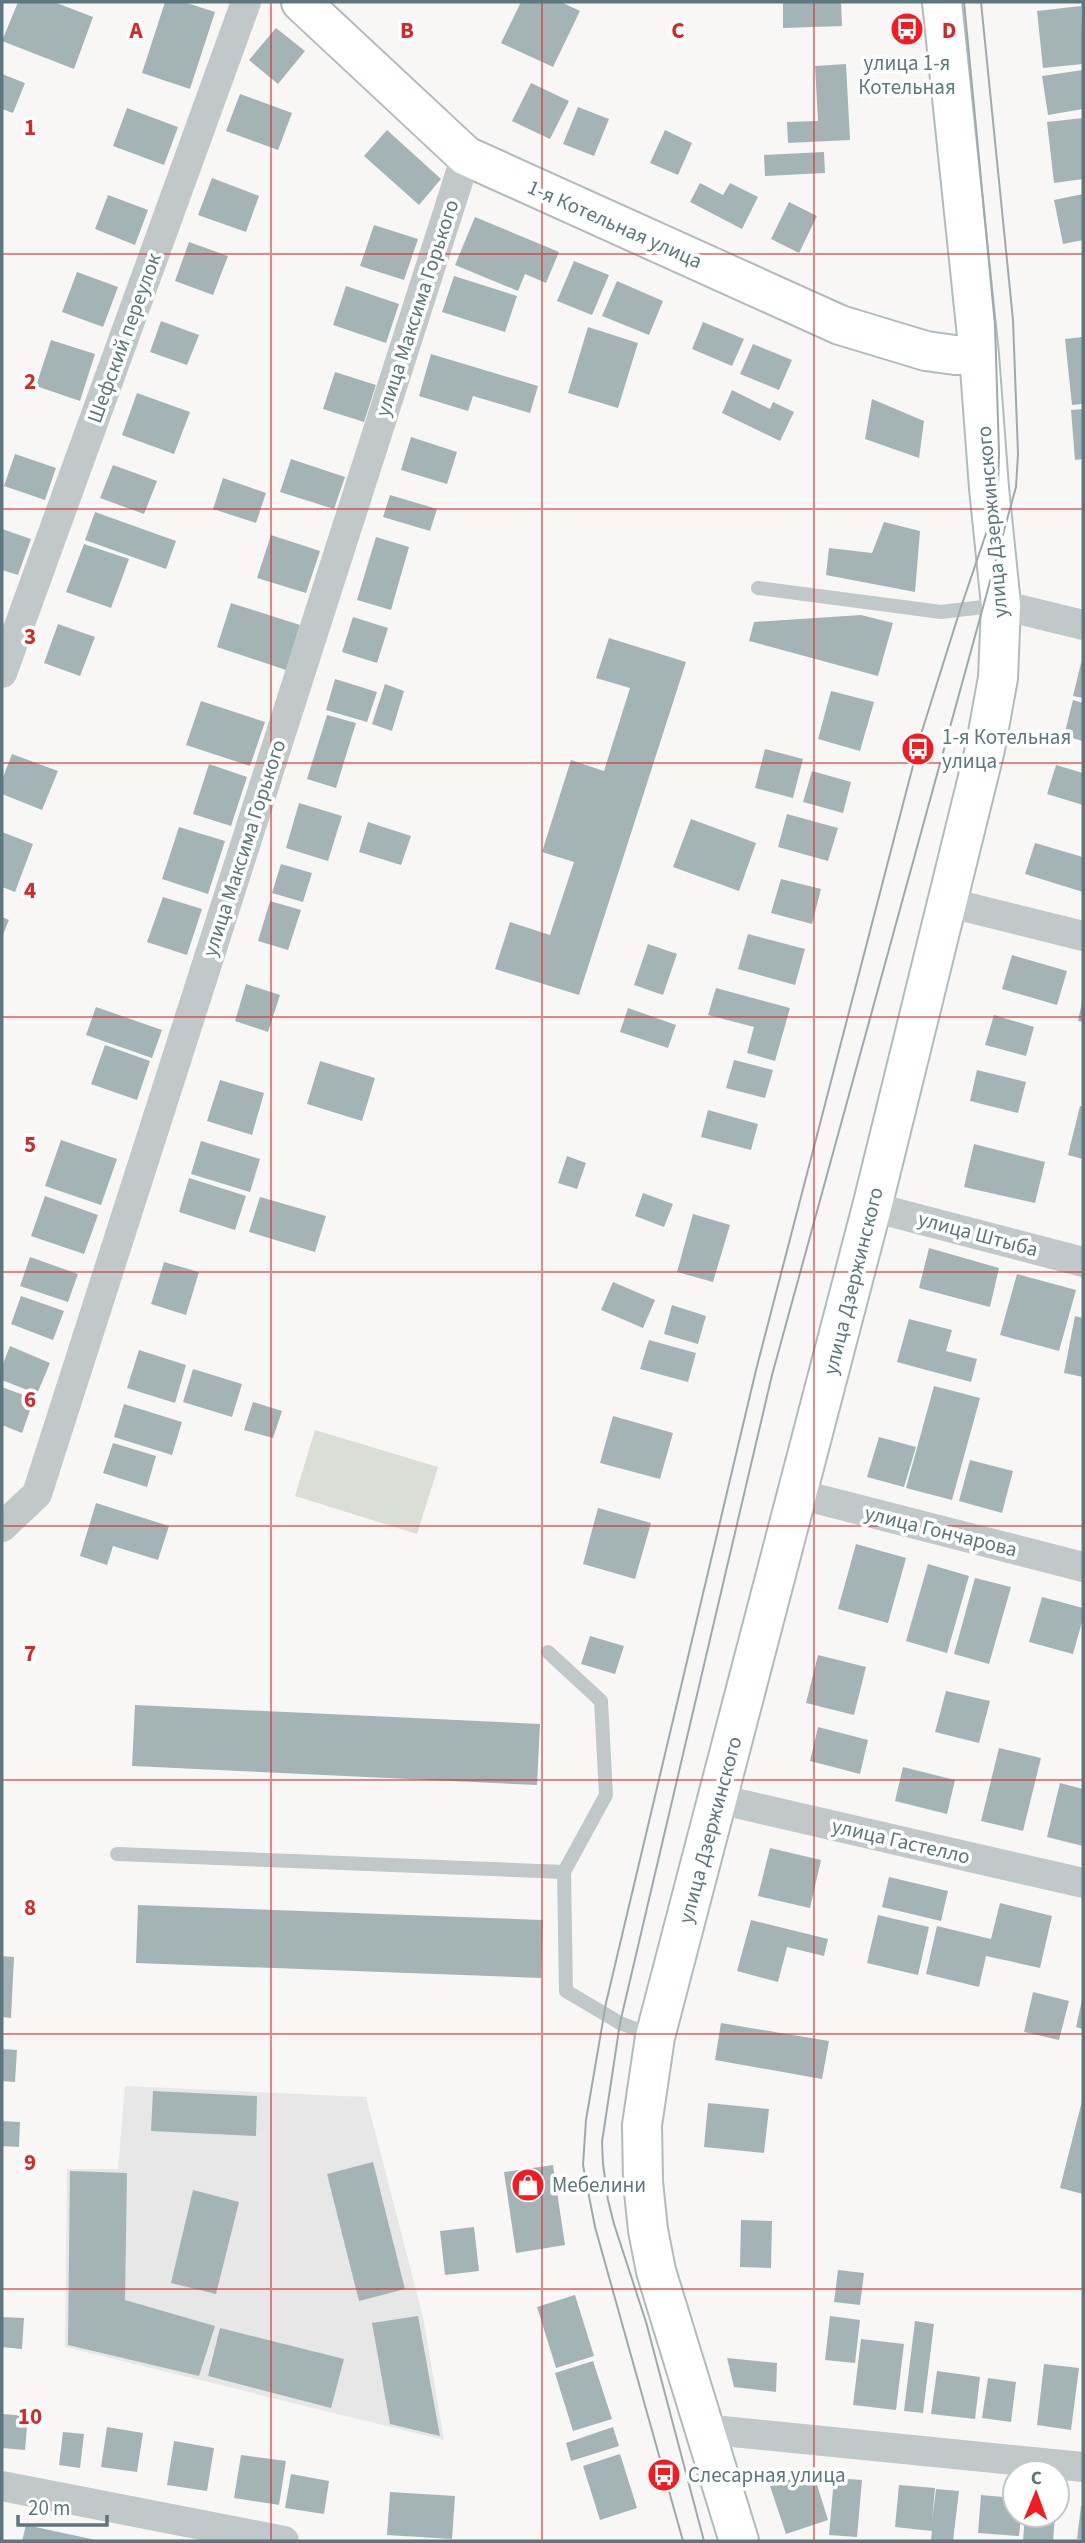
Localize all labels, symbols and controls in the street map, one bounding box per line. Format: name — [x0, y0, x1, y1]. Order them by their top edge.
bus stop icon: улица 1-я Котельная — [888, 10, 926, 48]
text: A — [128, 14, 143, 47]
text: B — [400, 14, 414, 47]
text: C — [671, 14, 685, 47]
text: D — [942, 14, 956, 47]
place label: улица 1-я Котельная — [858, 48, 956, 102]
text: 1 — [24, 111, 36, 144]
street label: 1-я Котельная улица — [523, 172, 707, 276]
street label: улица Максима Горького — [368, 196, 466, 420]
street label: Шефский переулок — [79, 248, 169, 427]
text: 2 — [24, 365, 36, 398]
street label: улица Дзержинского — [969, 425, 1015, 619]
text: 3 — [24, 620, 36, 653]
place label: 1-я Котельная улица — [942, 722, 1071, 776]
bus stop icon: 1-я Котельная улица — [899, 730, 937, 768]
street label: улица Максима Горького — [195, 736, 293, 960]
text: 4 — [24, 874, 36, 907]
text: 5 — [24, 1128, 36, 1161]
street label: улица Дзержинского — [815, 1184, 891, 1378]
street label: улица Штыба — [915, 1204, 1041, 1264]
text: 6 — [24, 1383, 36, 1416]
street label: улица Гончарова — [862, 1498, 1020, 1564]
text: 7 — [24, 1637, 36, 1670]
street label: улица Дзержинского — [671, 1733, 749, 1927]
street label: улица Гастелло — [829, 1811, 973, 1871]
text: 8 — [24, 1891, 36, 1924]
text: 9 — [24, 2146, 36, 2179]
shop icon: Мебелини — [509, 2166, 547, 2204]
place label: Мебелини — [552, 2170, 646, 2200]
text: 10 — [18, 2400, 42, 2433]
bus stop icon: Слесарная улица — [645, 2456, 683, 2494]
north arrow — [1001, 2459, 1071, 2529]
place label: Слесарная улица — [688, 2460, 846, 2490]
text: С — [1031, 2465, 1042, 2492]
scale bar — [18, 2484, 107, 2528]
text: 20 m — [28, 2493, 70, 2523]

